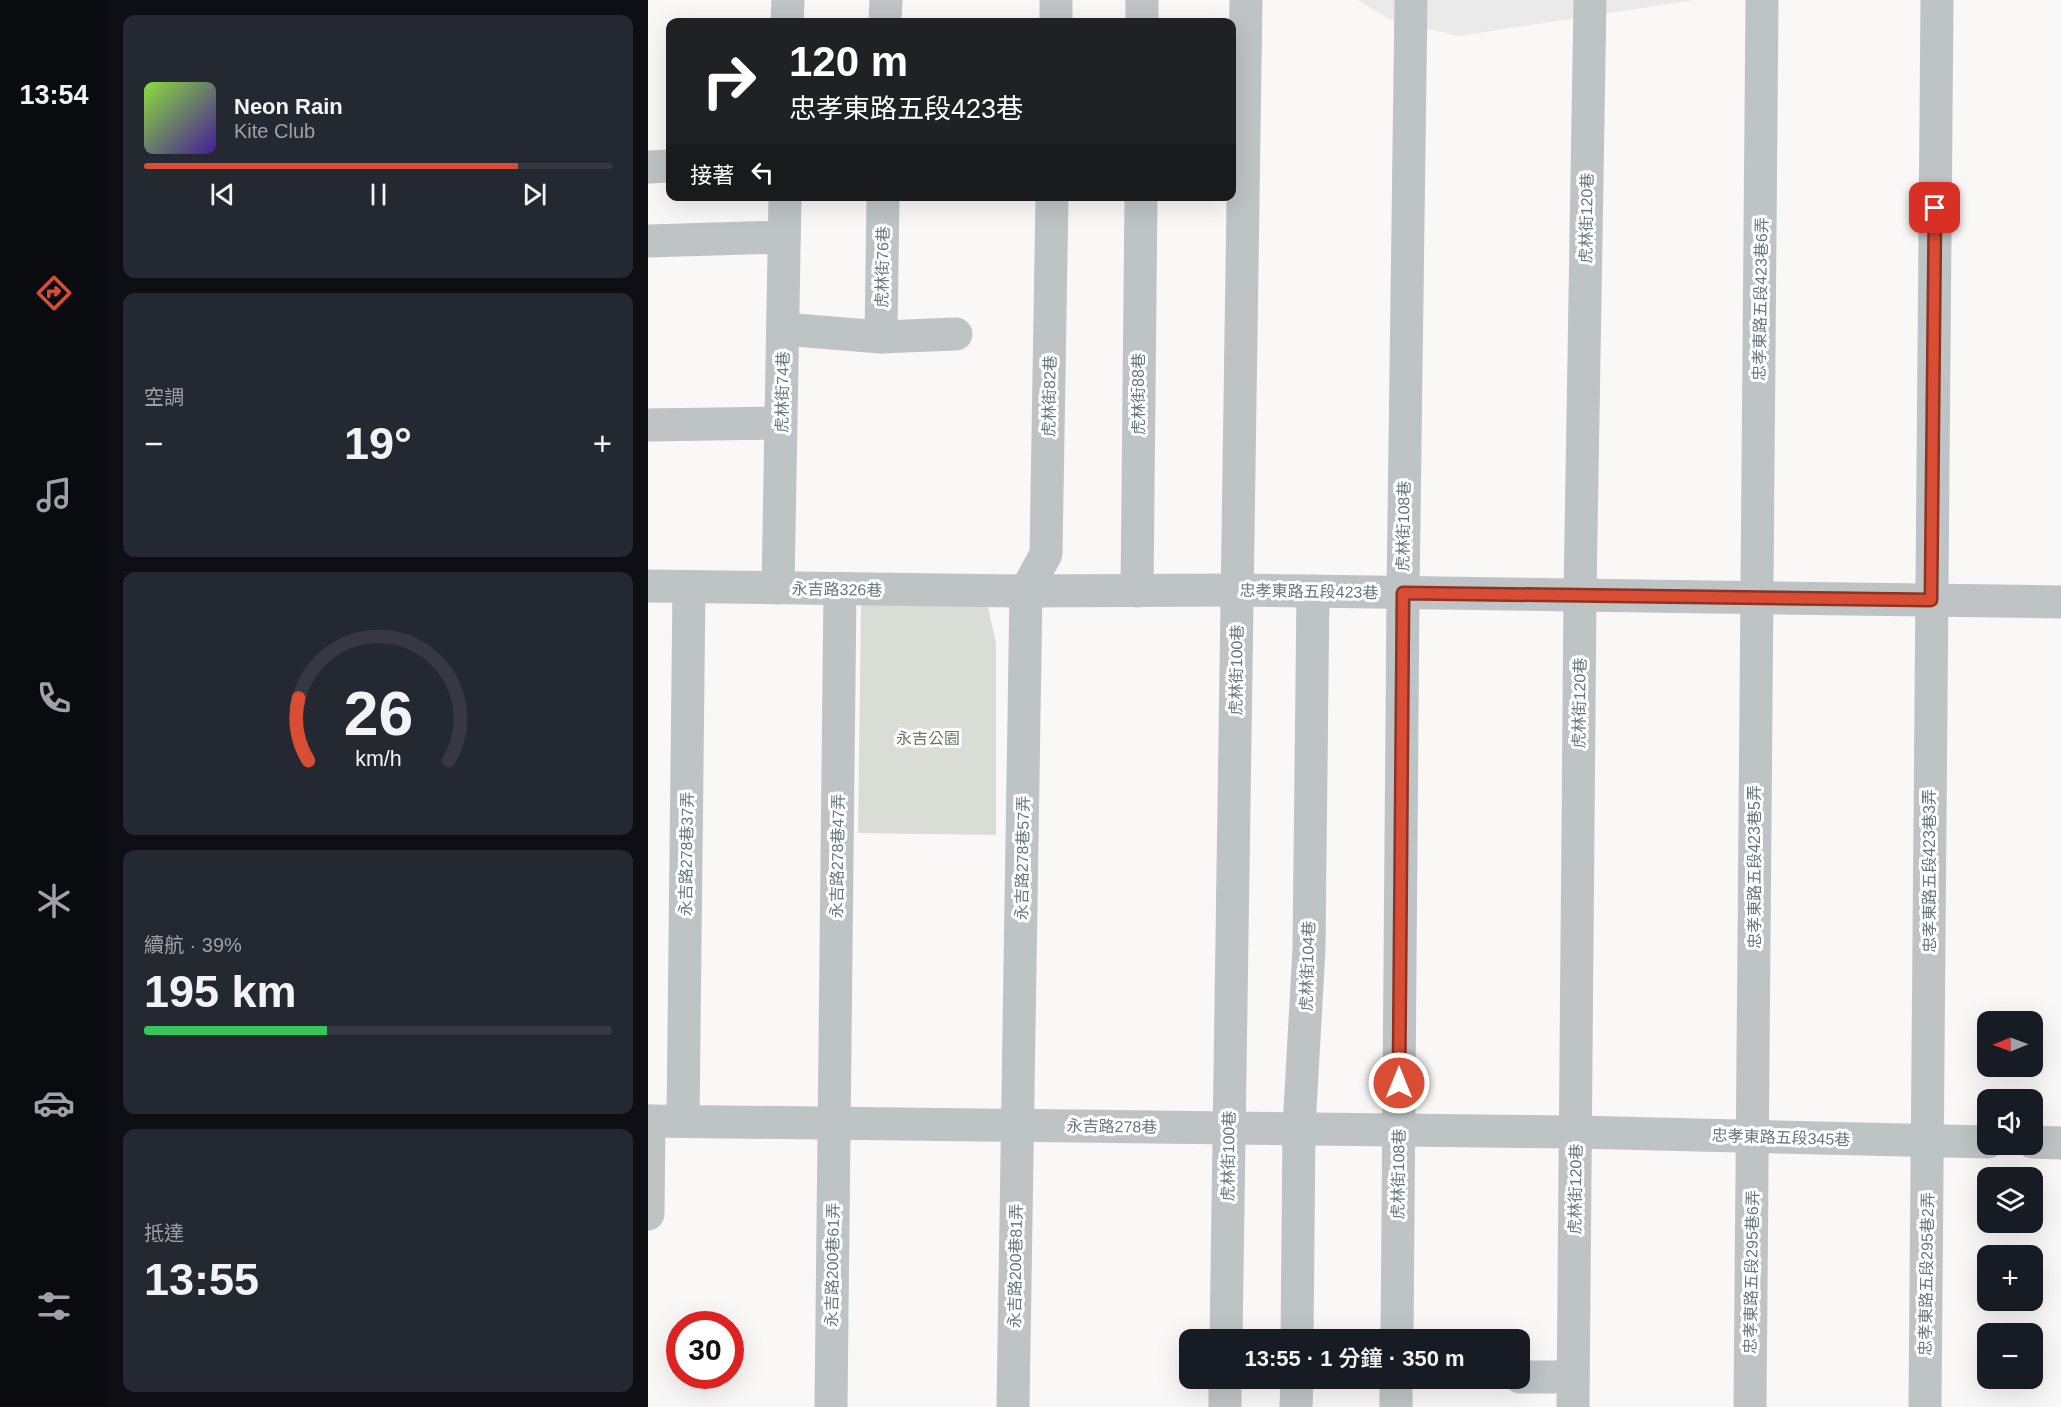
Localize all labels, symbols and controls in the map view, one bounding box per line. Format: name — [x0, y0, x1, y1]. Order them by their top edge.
text: 120 m — [789, 38, 908, 85]
icon: right — [690, 42, 768, 120]
text: 13:54 — [19, 80, 89, 110]
text: Neon Rain — [234, 94, 343, 119]
text: 忠孝東路五段423巷 — [789, 94, 1023, 124]
text: Kite Club — [234, 120, 315, 142]
icon: left — [746, 156, 779, 189]
text: 接著 — [690, 163, 734, 188]
street label: 虎林街120巷 — [1577, 173, 1596, 264]
icon: previous — [206, 178, 239, 211]
icon: pause — [362, 178, 395, 211]
icon: next — [518, 178, 551, 211]
pin — [1909, 182, 1960, 233]
icon: arrive — [1918, 191, 1951, 224]
street label: 忠孝東路五段423巷6弄 — [1751, 217, 1770, 381]
street label: 虎林街76巷 — [873, 226, 892, 308]
icon: directions — [33, 272, 75, 314]
street label: 虎林街74巷 — [773, 351, 792, 433]
street label: 虎林街88巷 — [1130, 353, 1147, 435]
street label: 虎林街82巷 — [1040, 355, 1059, 437]
text: 空調 — [144, 386, 184, 408]
text: 19° — [344, 418, 412, 469]
text: − — [144, 425, 163, 462]
text: + — [593, 425, 612, 462]
icon: music — [33, 474, 75, 516]
street label: 虎林街108巷 — [1394, 481, 1413, 572]
street label: 永吉路326巷 — [791, 580, 882, 599]
street label: 忠孝東路五段423巷 — [1240, 582, 1378, 601]
street label: 虎林街100巷 — [1227, 625, 1246, 716]
street label: 虎林街120巷 — [1570, 658, 1589, 749]
icon: phone — [33, 677, 75, 719]
text: 26 — [343, 679, 413, 748]
park label: 永吉公園 — [896, 730, 960, 747]
text: km/h — [355, 747, 401, 771]
street label: 忠孝東路五段423巷5弄 — [1746, 785, 1763, 949]
street label: 忠孝東路五段423巷3弄 — [1921, 789, 1938, 953]
street label: 永吉路278巷37弄 — [677, 792, 696, 916]
street label: 永吉路278巷47弄 — [828, 794, 847, 918]
street label: 永吉路278巷57弄 — [1013, 796, 1032, 920]
icon: climate — [33, 880, 75, 922]
street label: 虎林街104巷 — [1297, 920, 1318, 1012]
text: 續航 · 39% — [144, 934, 242, 956]
text: 195 km — [144, 966, 297, 1017]
north arrow — [1977, 1011, 2043, 1077]
map controls — [1977, 1011, 2043, 1389]
position arrow — [1367, 1051, 1431, 1115]
icon: car — [33, 1082, 75, 1124]
button: sound — [1977, 1089, 2043, 1155]
street label: 虎林街100巷 — [1219, 1111, 1238, 1202]
street label: 永吉路278巷 — [1066, 1117, 1157, 1136]
street label: 忠孝東路五段345巷 — [1711, 1127, 1851, 1148]
street label: 虎林街108巷 — [1389, 1129, 1408, 1220]
street label: 虎林街120巷 — [1566, 1144, 1585, 1235]
button: layers — [1977, 1167, 2043, 1233]
street label: 忠孝東路五段295巷6弄 — [1742, 1190, 1761, 1354]
street label: 忠孝東路五段295巷2弄 — [1917, 1192, 1936, 1356]
street label: 永吉路200巷61弄 — [823, 1203, 842, 1327]
street label: 永吉路200巷81弄 — [1006, 1204, 1025, 1328]
text: 抵達 — [144, 1222, 184, 1244]
button: + — [1977, 1245, 2043, 1311]
text: 13:55 — [144, 1254, 259, 1305]
icon: filters — [33, 1285, 75, 1327]
speed limit sign: 30 — [666, 1311, 744, 1389]
button: − — [1977, 1323, 2043, 1389]
text: 13:55 · 1 分鐘 · 350 m — [1244, 1346, 1465, 1371]

